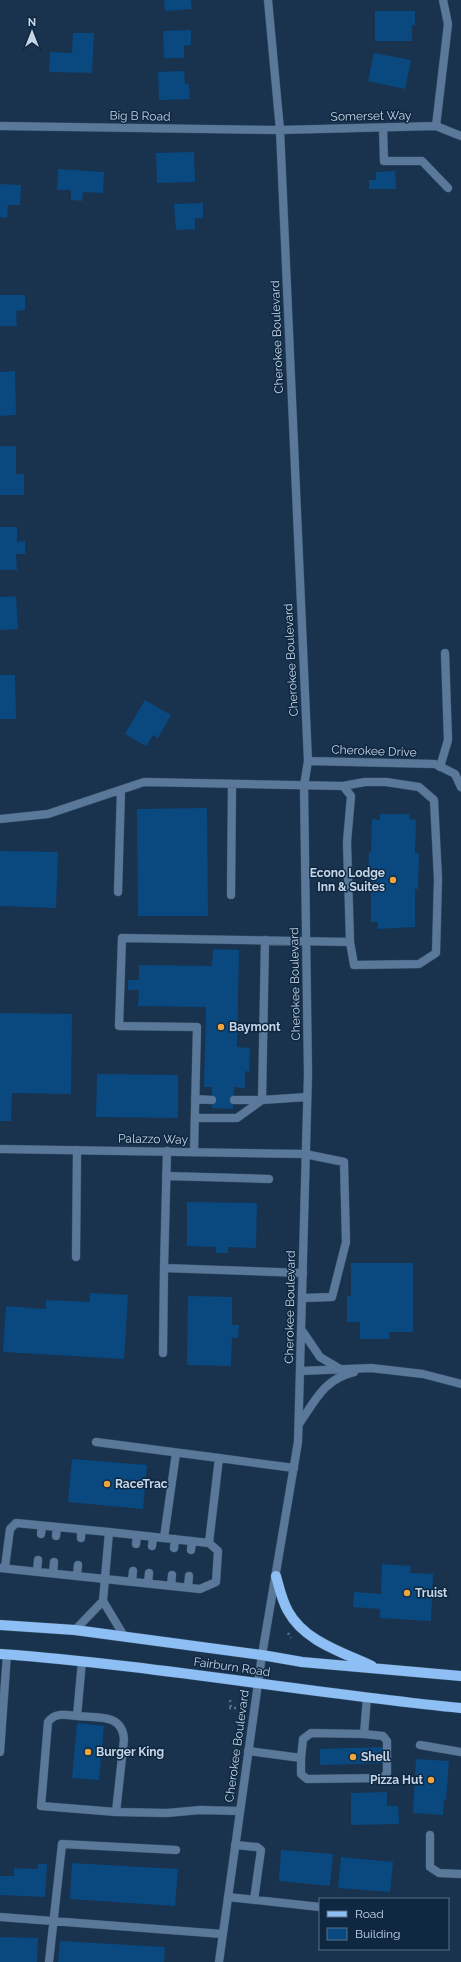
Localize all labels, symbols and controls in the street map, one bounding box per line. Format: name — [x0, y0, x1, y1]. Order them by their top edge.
north arrow — [12, 12, 52, 52]
text: N — [28, 16, 36, 29]
street label: Big B Road — [109, 108, 171, 124]
street label: Somerset Way — [330, 108, 412, 124]
street label: Cherokee Boulevard — [268, 280, 286, 394]
street label: Cherokee Boulevard — [281, 603, 301, 717]
street label: Cherokee Drive — [331, 743, 417, 759]
place label: Econo Lodge Inn & Suites — [310, 866, 385, 894]
marker: Econo Lodge Inn & Suites — [388, 875, 398, 885]
street label: Cherokee Boulevard — [287, 927, 303, 1041]
place label: Baymont — [229, 1020, 281, 1034]
marker: Baymont — [216, 1022, 226, 1032]
street label: Palazzo Way — [118, 1131, 189, 1147]
street label: Cherokee Boulevard — [282, 1250, 298, 1364]
place label: RaceTrac — [115, 1477, 168, 1491]
marker: RaceTrac — [102, 1479, 112, 1489]
place label: Truist — [415, 1586, 448, 1600]
marker: Truist — [402, 1588, 412, 1598]
street label: Fairburn Road — [193, 1655, 271, 1679]
street label: Cherokee Boulevard — [222, 1689, 252, 1803]
place label: Burger King — [96, 1745, 164, 1759]
marker: Burger King — [83, 1747, 93, 1757]
place label: Shell — [361, 1750, 391, 1764]
marker: Shell — [348, 1752, 358, 1762]
place label: Pizza Hut — [370, 1773, 423, 1787]
marker: Pizza Hut — [426, 1775, 436, 1785]
legend — [319, 1898, 449, 1950]
text: Road — [355, 1907, 384, 1921]
text: Building — [355, 1927, 401, 1941]

